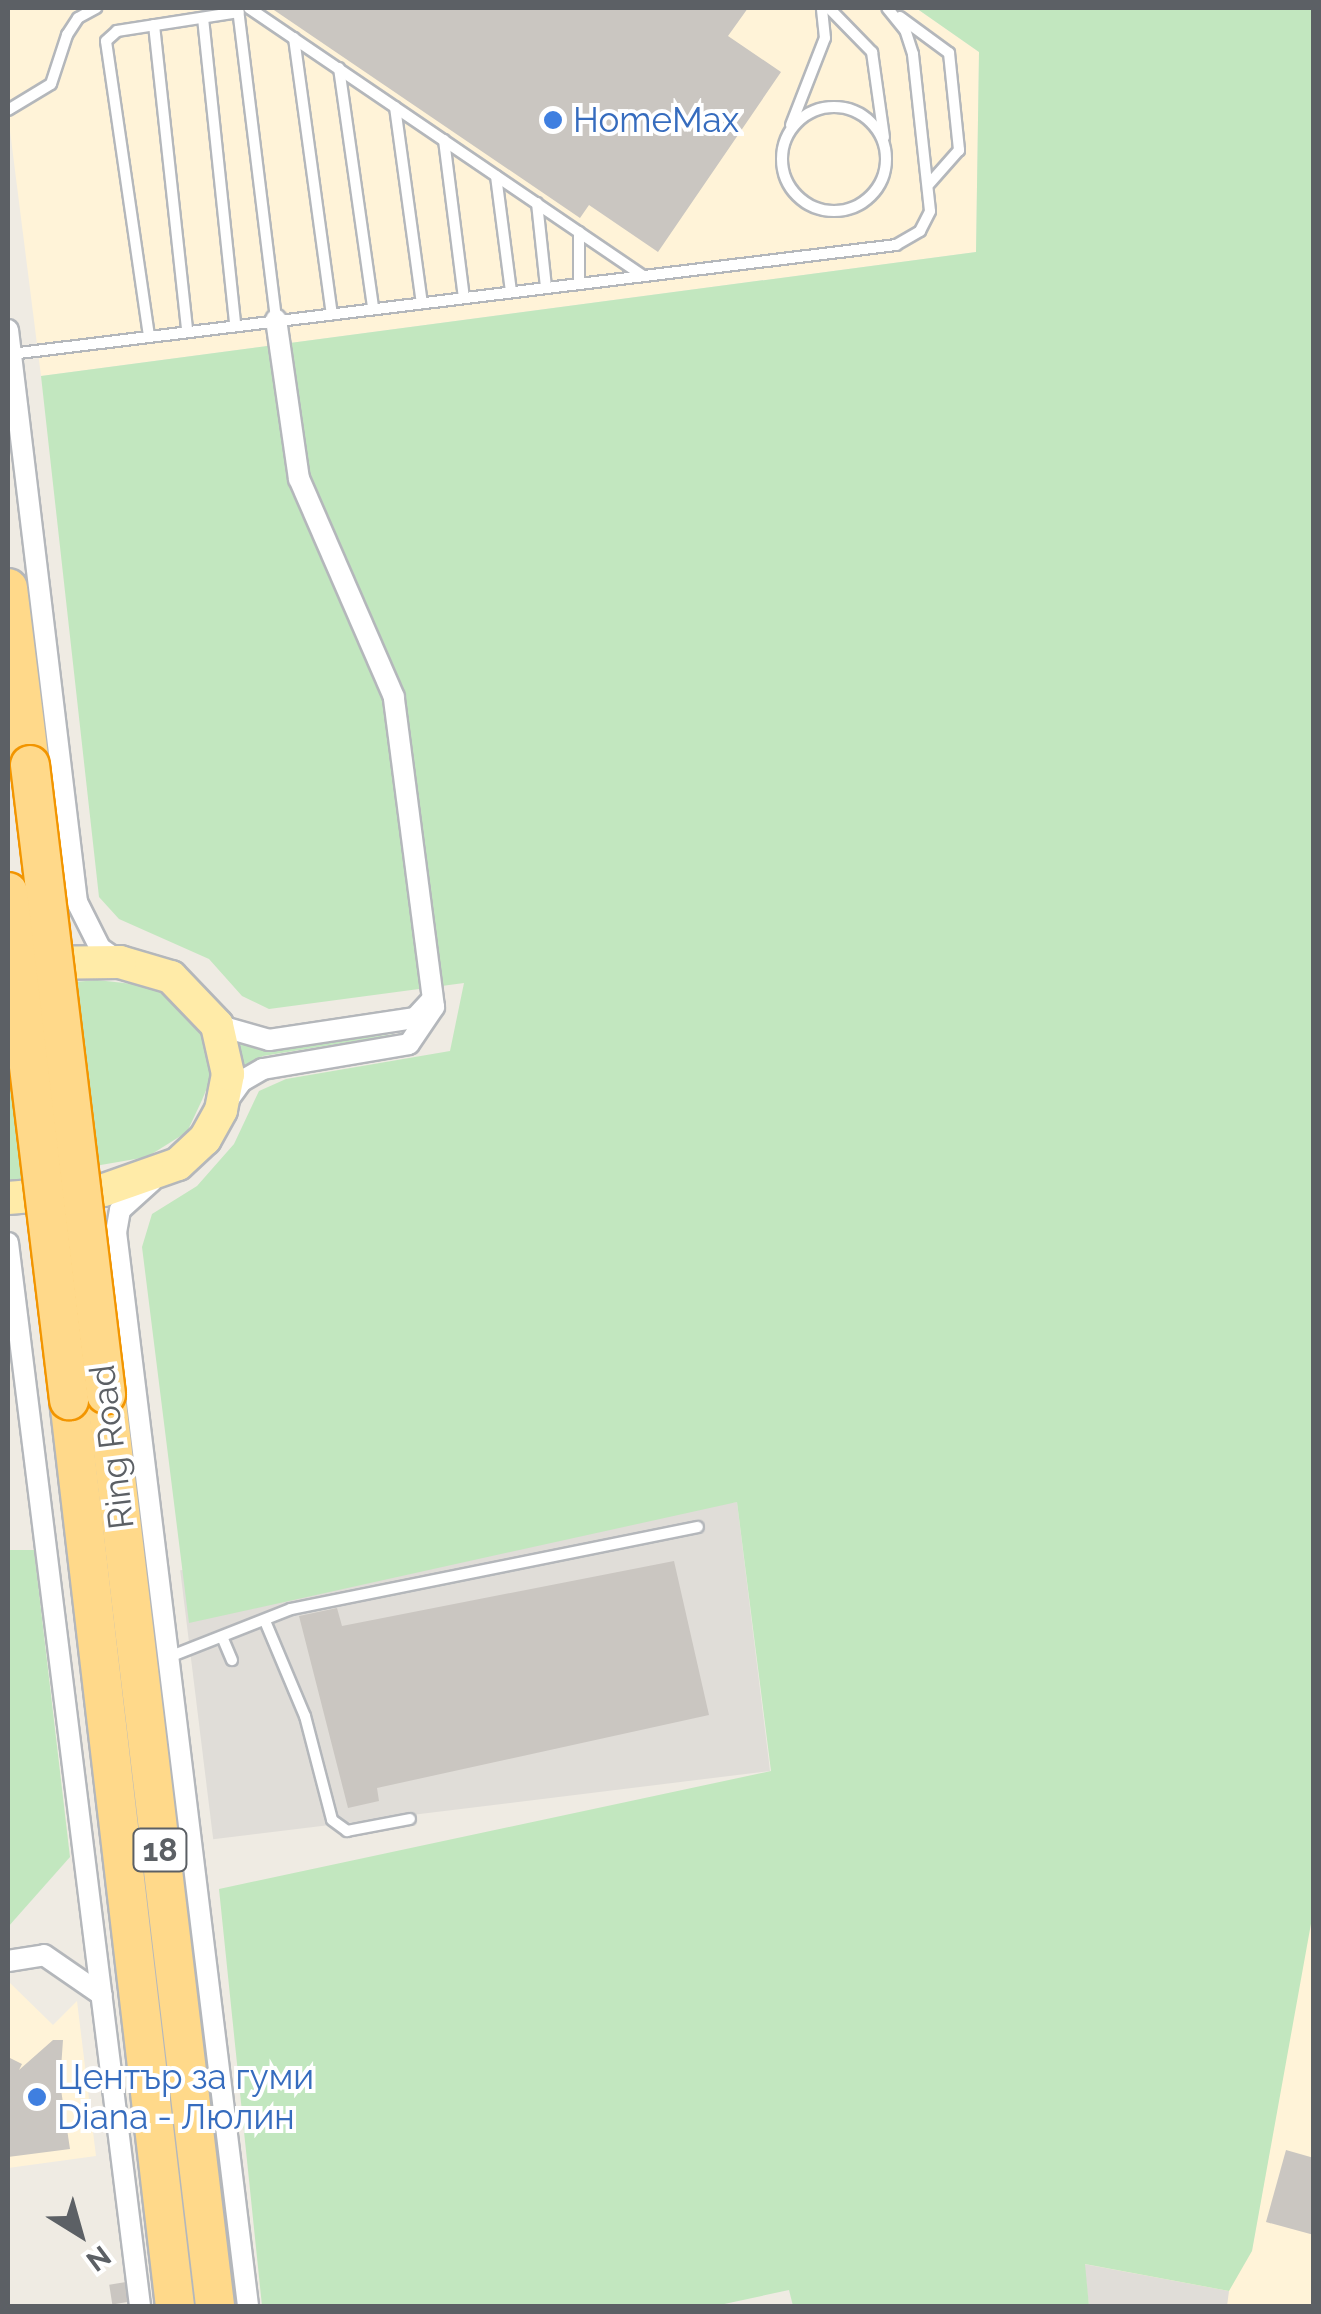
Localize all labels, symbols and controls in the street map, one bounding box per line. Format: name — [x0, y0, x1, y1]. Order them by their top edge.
place label: HomeMax — [573, 99, 739, 141]
marker: HomeMax — [542, 109, 564, 131]
street label: Ring Road — [81, 1362, 143, 1532]
road number: 18 — [130, 1823, 190, 1877]
place label: Център за гуми Diana - Люлин — [57, 2056, 314, 2138]
marker: Център за гуми Diana - Люлин — [26, 2086, 48, 2108]
north arrow — [30, 2184, 130, 2284]
text: N — [80, 2239, 117, 2278]

